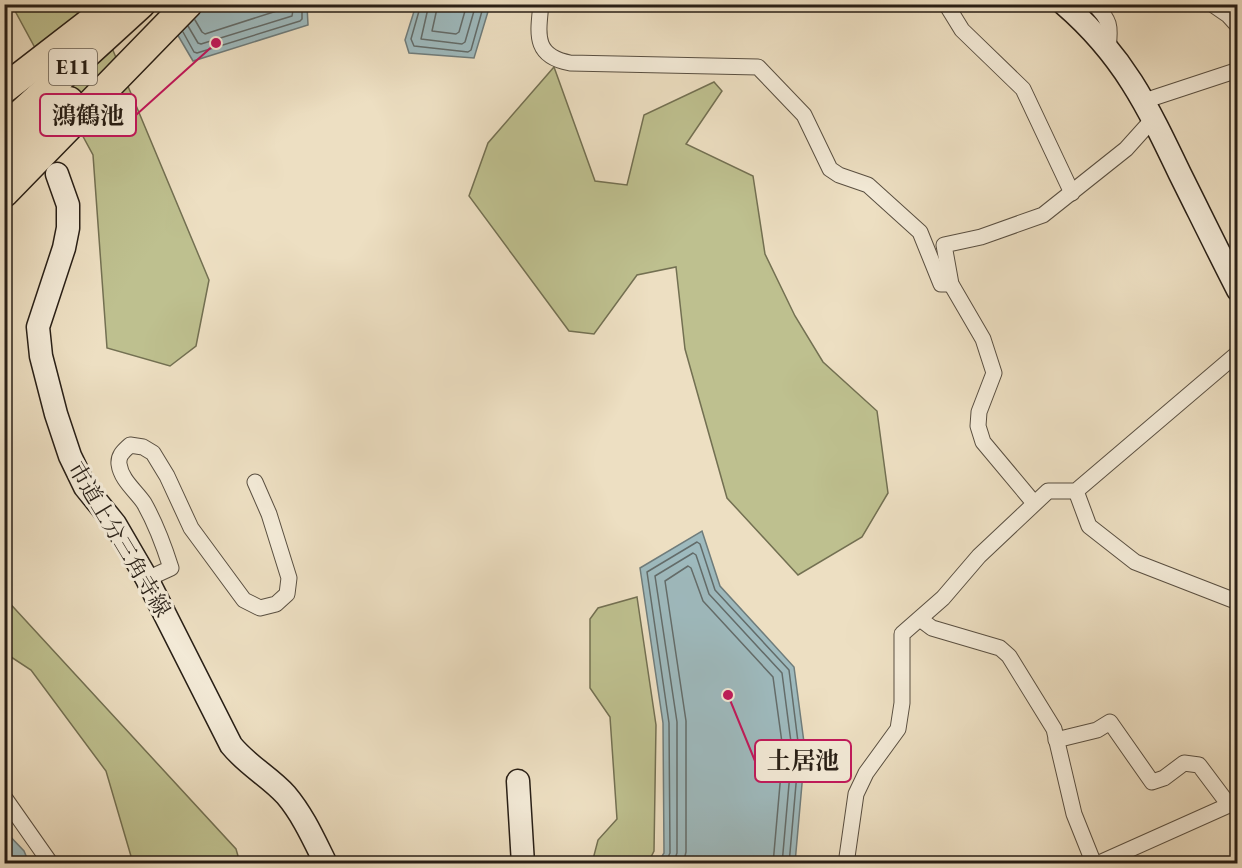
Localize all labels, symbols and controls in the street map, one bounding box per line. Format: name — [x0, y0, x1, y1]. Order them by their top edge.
road number: E11 — [49, 49, 97, 85]
callout: 鴻鶴池 — [40, 94, 136, 136]
text: 鴻鶴池 — [52, 100, 124, 131]
street label: 市道上分三角寺線 — [62, 456, 177, 622]
callout: 土居池 — [755, 740, 851, 782]
text: 土居池 — [767, 745, 839, 776]

